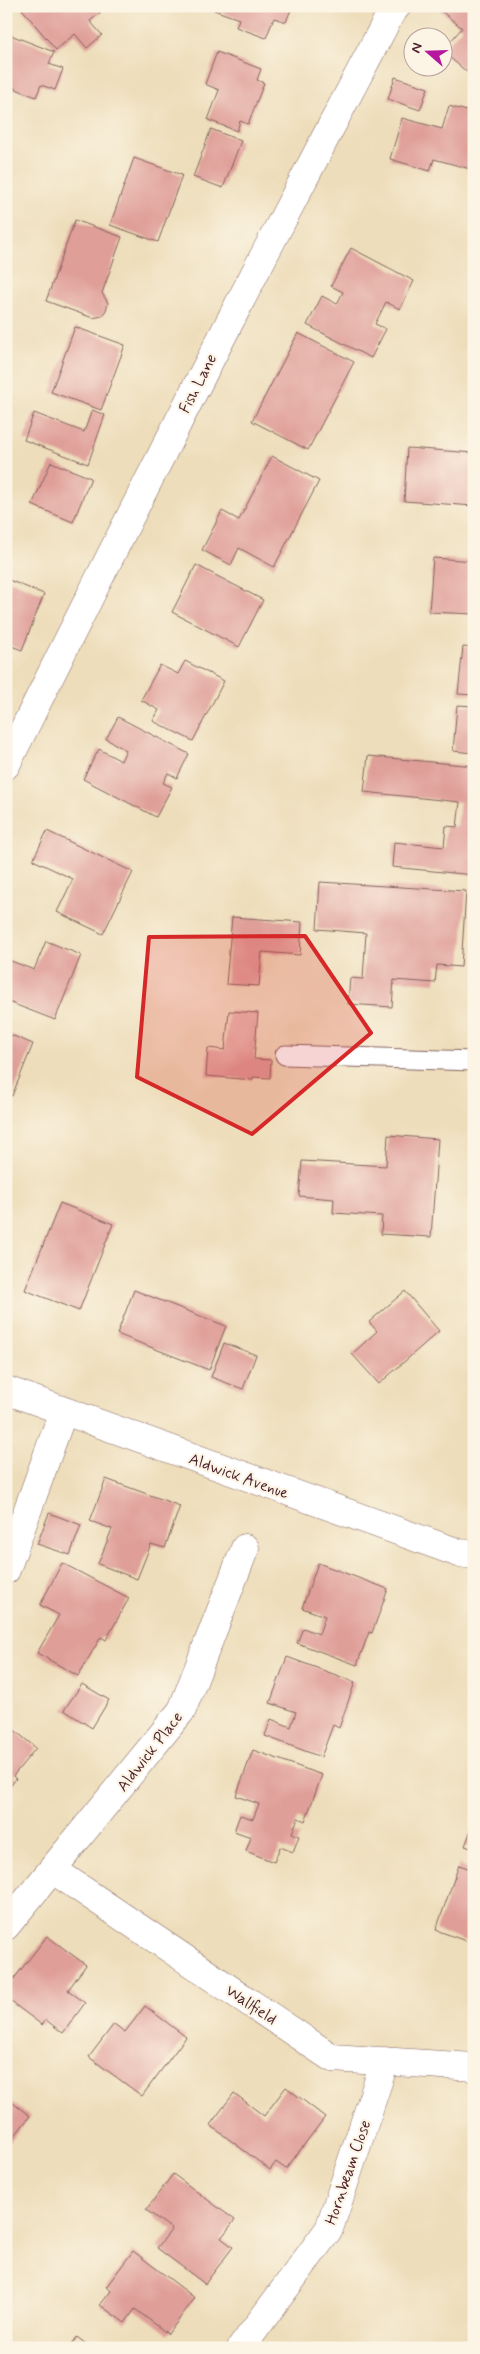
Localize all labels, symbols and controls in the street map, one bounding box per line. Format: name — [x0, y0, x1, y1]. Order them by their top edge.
north arrow — [402, 28, 452, 78]
text: N — [407, 40, 427, 55]
street label: Fish Lane — [174, 350, 222, 417]
street label: Aldwick Avenue — [186, 1449, 292, 1504]
street label: Aldwick Place — [112, 1708, 188, 1796]
street label: Wallfield — [221, 1980, 281, 2030]
street label: Hornbeam Close — [321, 2117, 376, 2228]

